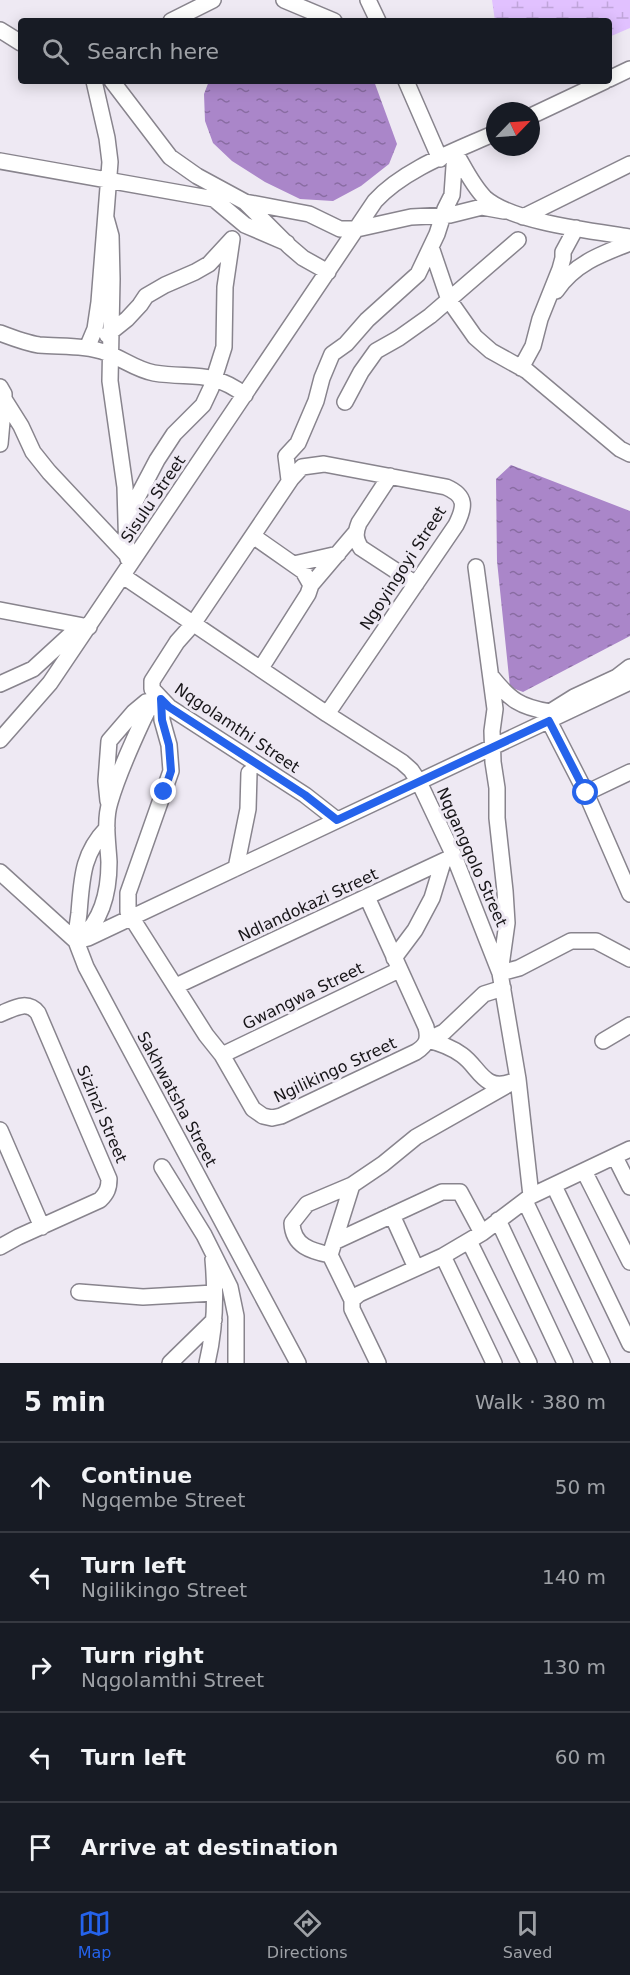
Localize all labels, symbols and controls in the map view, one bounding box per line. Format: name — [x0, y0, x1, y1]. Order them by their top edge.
search box — [18, 18, 612, 84]
icon: search — [39, 35, 72, 68]
text: Search here — [87, 39, 219, 64]
north arrow — [486, 102, 540, 156]
street label: Sisulu Street — [117, 452, 189, 546]
street label: Ngoyingoyi Street — [356, 503, 450, 633]
street label: Nqgolamthi Street — [171, 679, 303, 777]
route end — [150, 778, 176, 804]
route start — [572, 779, 598, 805]
street label: Nqgangqolo Street — [433, 784, 511, 930]
street label: Ndlandokazi Street — [235, 864, 381, 946]
street label: Gwangwa Street — [239, 958, 367, 1034]
street label: Sakhwatsha Street — [133, 1028, 221, 1170]
street label: Ngilikingo Street — [271, 1033, 399, 1107]
street label: Sizinzi Street — [73, 1062, 131, 1166]
text: 5 min — [24, 1387, 106, 1417]
text: Walk · 380 m — [475, 1390, 606, 1414]
text: Continue — [81, 1463, 192, 1488]
icon: ahead — [24, 1471, 57, 1504]
text: 50 m — [555, 1475, 606, 1499]
text: Ngqembe Street — [81, 1488, 245, 1512]
text: Turn left — [81, 1553, 186, 1578]
icon: left — [24, 1561, 57, 1594]
text: 140 m — [542, 1565, 606, 1589]
text: Ngilikingo Street — [81, 1578, 247, 1602]
text: Turn right — [81, 1643, 204, 1668]
icon: right — [24, 1651, 57, 1684]
text: 130 m — [542, 1655, 606, 1679]
text: Nqgolamthi Street — [81, 1668, 264, 1692]
icon: left — [24, 1741, 57, 1774]
text: Turn left — [81, 1745, 186, 1770]
text: 60 m — [555, 1745, 606, 1769]
icon: arrive — [24, 1831, 57, 1864]
text: Arrive at destination — [81, 1835, 338, 1860]
tab: Map — [78, 1907, 111, 1962]
tab: Directions — [267, 1907, 347, 1962]
tab: Saved — [503, 1907, 552, 1962]

